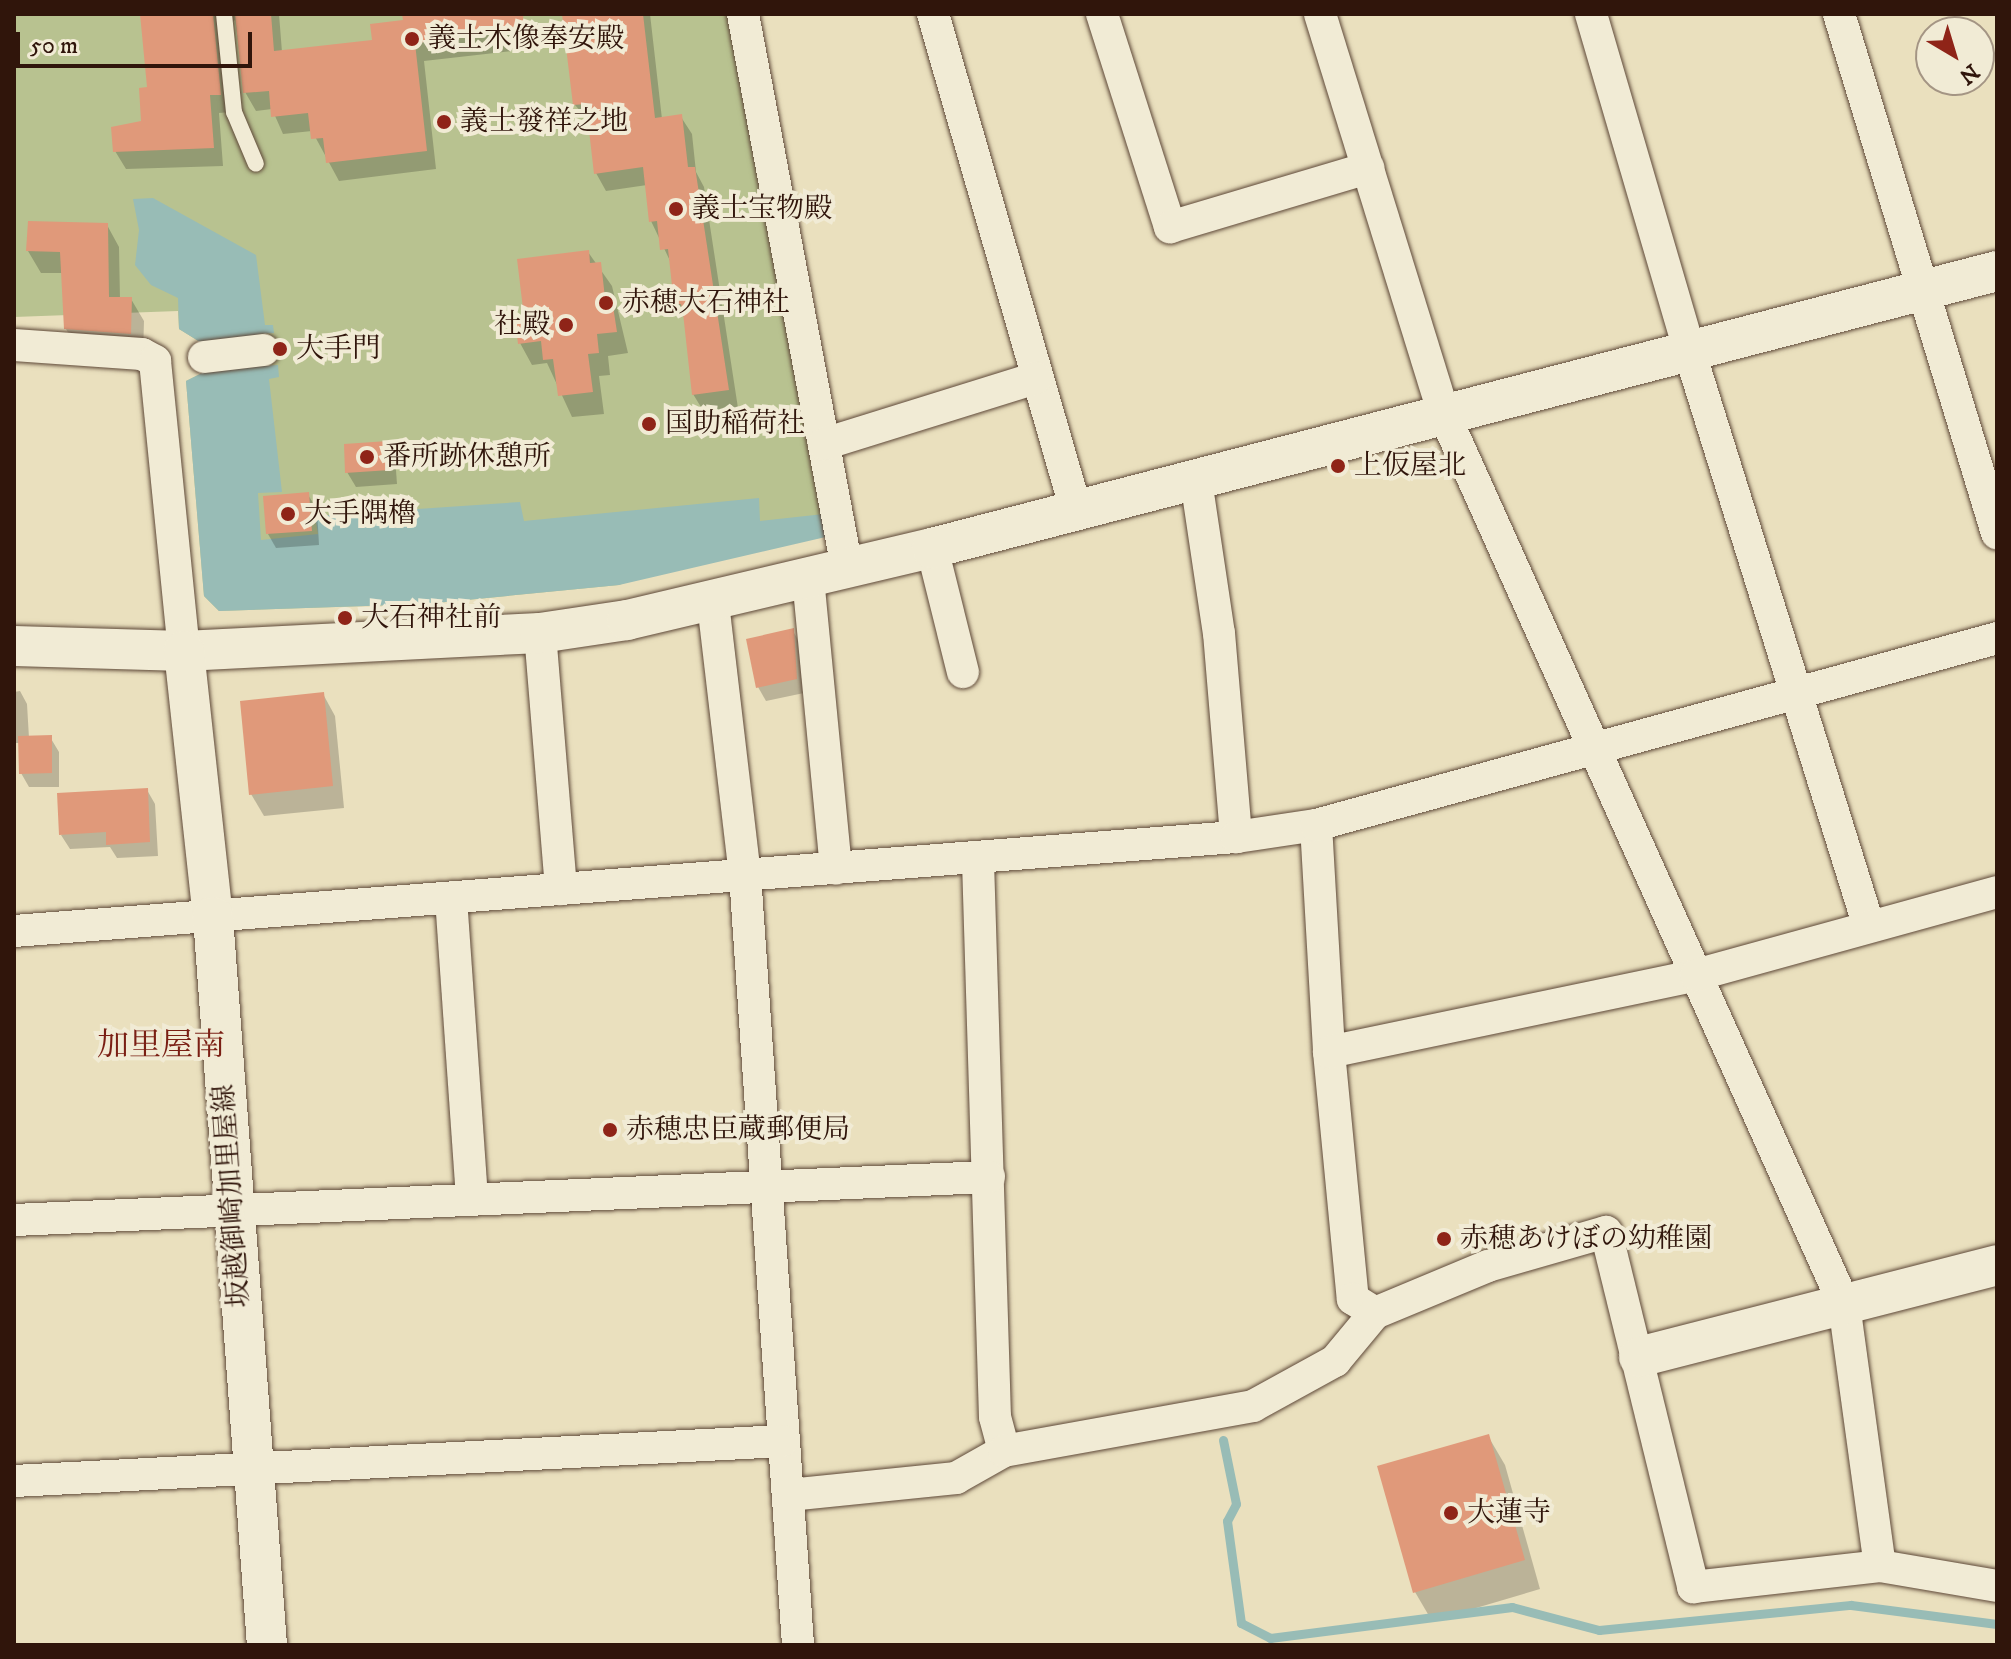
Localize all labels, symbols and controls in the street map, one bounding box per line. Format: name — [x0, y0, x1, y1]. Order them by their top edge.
scale bar — [20, 16, 256, 66]
north arrow — [1915, 16, 1995, 96]
place label: 義士木像奉安殿 — [428, 22, 624, 56]
marker: 義士木像奉安殿 — [403, 30, 421, 48]
text: 50 m — [30, 31, 78, 61]
text: N — [1953, 58, 1984, 90]
place label: 義士發祥之地 — [460, 105, 628, 139]
marker: 義士發祥之地 — [435, 113, 453, 131]
place label: 義士宝物殿 — [692, 192, 832, 226]
marker: 義士宝物殿 — [667, 200, 685, 218]
place label: 赤穂大石神社 — [622, 286, 790, 320]
marker: 赤穂大石神社 — [597, 294, 615, 312]
place label: 社殿 — [494, 308, 550, 342]
marker: 社殿 — [557, 316, 575, 334]
place label: 大手門 — [296, 332, 380, 366]
marker: 大手門 — [271, 340, 289, 358]
place label: 国助稲荷社 — [665, 407, 805, 441]
marker: 国助稲荷社 — [640, 415, 658, 433]
place label: 番所跡休憩所 — [383, 440, 551, 474]
marker: 番所跡休憩所 — [358, 448, 376, 466]
place label: 上仮屋北 — [1354, 449, 1466, 483]
marker: 上仮屋北 — [1329, 457, 1347, 475]
place label: 大手隅櫓 — [304, 497, 416, 531]
marker: 大手隅櫓 — [279, 505, 297, 523]
place label: 大石神社前 — [361, 601, 501, 635]
marker: 大石神社前 — [336, 609, 354, 627]
district label: 加里屋南 — [97, 1027, 225, 1065]
street label: 坂越御崎加里屋線 — [207, 1083, 257, 1309]
place label: 赤穂忠臣蔵郵便局 — [626, 1113, 850, 1147]
marker: 赤穂忠臣蔵郵便局 — [601, 1121, 619, 1139]
place label: 赤穂あけぼの幼稚園 — [1460, 1222, 1712, 1256]
marker: 赤穂あけぼの幼稚園 — [1435, 1230, 1453, 1248]
place label: 大蓮寺 — [1467, 1496, 1551, 1530]
marker: 大蓮寺 — [1442, 1504, 1460, 1522]

